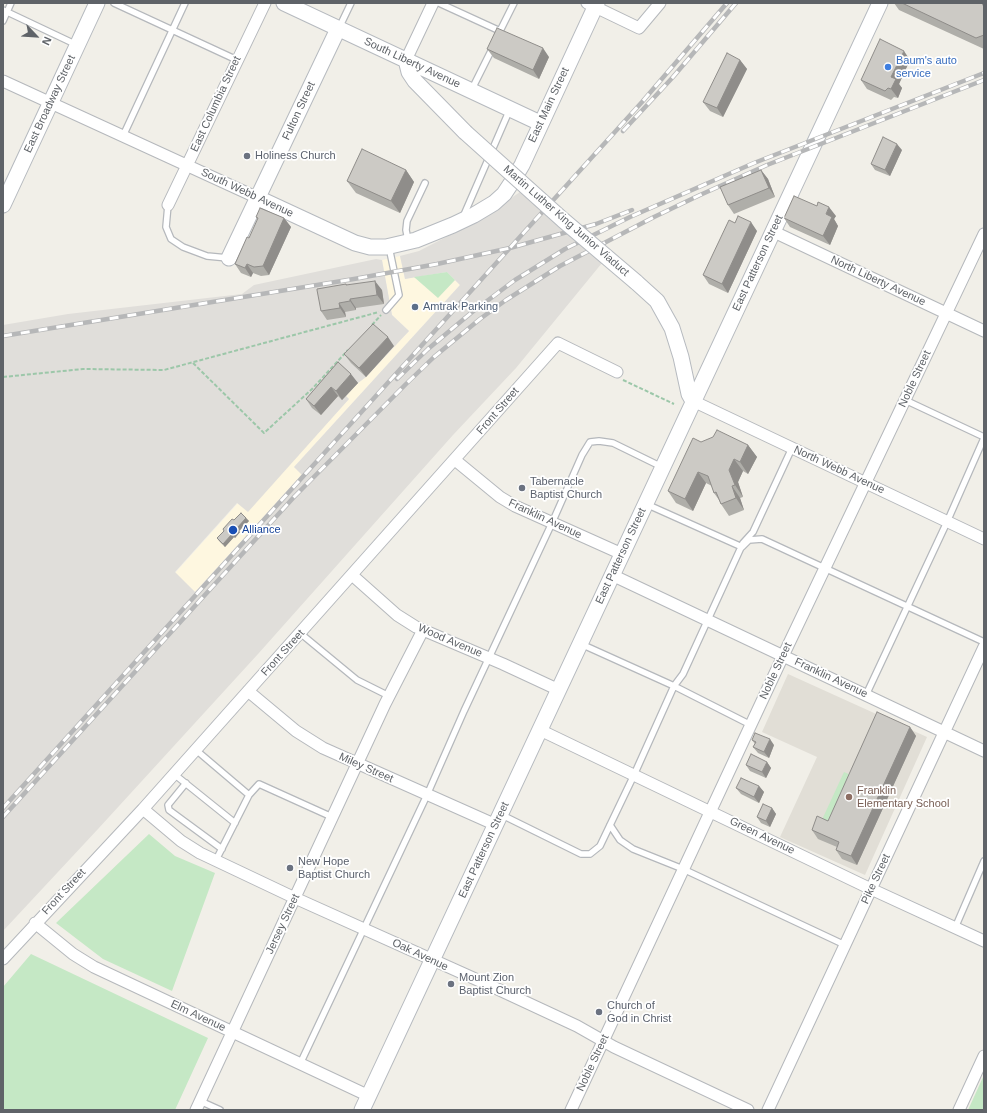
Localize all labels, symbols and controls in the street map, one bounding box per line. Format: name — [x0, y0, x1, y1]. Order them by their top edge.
north arrow — [16, 16, 56, 56]
text: N — [40, 35, 54, 47]
street label: South Liberty Avenue — [362, 35, 462, 91]
street label: East Broadway Street — [22, 53, 78, 155]
street label: East Columbia Street — [188, 54, 244, 154]
place label: Baum's auto service — [896, 54, 957, 80]
marker: Baum's auto service — [883, 62, 893, 72]
street label: East Main Street — [526, 65, 572, 145]
street label: Fulton Street — [280, 80, 318, 142]
place label: Holiness Church — [255, 149, 336, 163]
marker: Holiness Church — [242, 151, 252, 161]
street label: Martin Luther King Junior Viaduct — [500, 163, 632, 279]
street label: South Webb Avenue — [199, 166, 295, 220]
street label: East Patterson Street — [730, 213, 786, 313]
street label: North Liberty Avenue — [828, 253, 928, 309]
place label: Amtrak Parking — [423, 300, 498, 314]
marker: Amtrak Parking — [410, 302, 420, 312]
street label: Noble Street — [896, 349, 934, 409]
street label: Front Street — [474, 385, 522, 437]
street label: North Webb Avenue — [792, 443, 886, 497]
place label: Tabernacle Baptist Church — [530, 475, 602, 501]
marker: Tabernacle Baptist Church — [517, 483, 527, 493]
street label: Franklin Avenue — [506, 496, 584, 542]
street label: East Patterson Street — [593, 506, 649, 606]
place label: Alliance — [242, 523, 281, 537]
marker: Alliance — [227, 524, 239, 536]
street label: Wood Avenue — [416, 622, 484, 660]
street label: Front Street — [259, 627, 307, 679]
street label: Noble Street — [757, 641, 795, 701]
street label: Franklin Avenue — [792, 655, 870, 701]
street label: Miley Street — [337, 750, 395, 786]
place label: Franklin Elementary School — [857, 784, 949, 810]
marker: Franklin Elementary School — [844, 792, 854, 802]
street label: East Patterson Street — [456, 800, 512, 900]
street label: Green Avenue — [727, 815, 797, 857]
street label: Pike Street — [859, 852, 893, 906]
place label: New Hope Baptist Church — [298, 855, 370, 881]
marker: New Hope Baptist Church — [285, 863, 295, 873]
street label: Front Street — [39, 866, 89, 918]
street label: Jersey Street — [263, 892, 303, 956]
street label: Oak Avenue — [390, 936, 450, 974]
place label: Mount Zion Baptist Church — [459, 971, 531, 997]
marker: Mount Zion Baptist Church — [446, 979, 456, 989]
street label: Elm Avenue — [168, 998, 228, 1034]
place label: Church of God in Christ — [607, 999, 671, 1025]
marker: Church of God in Christ — [594, 1007, 604, 1017]
street label: Noble Street — [574, 1033, 612, 1093]

